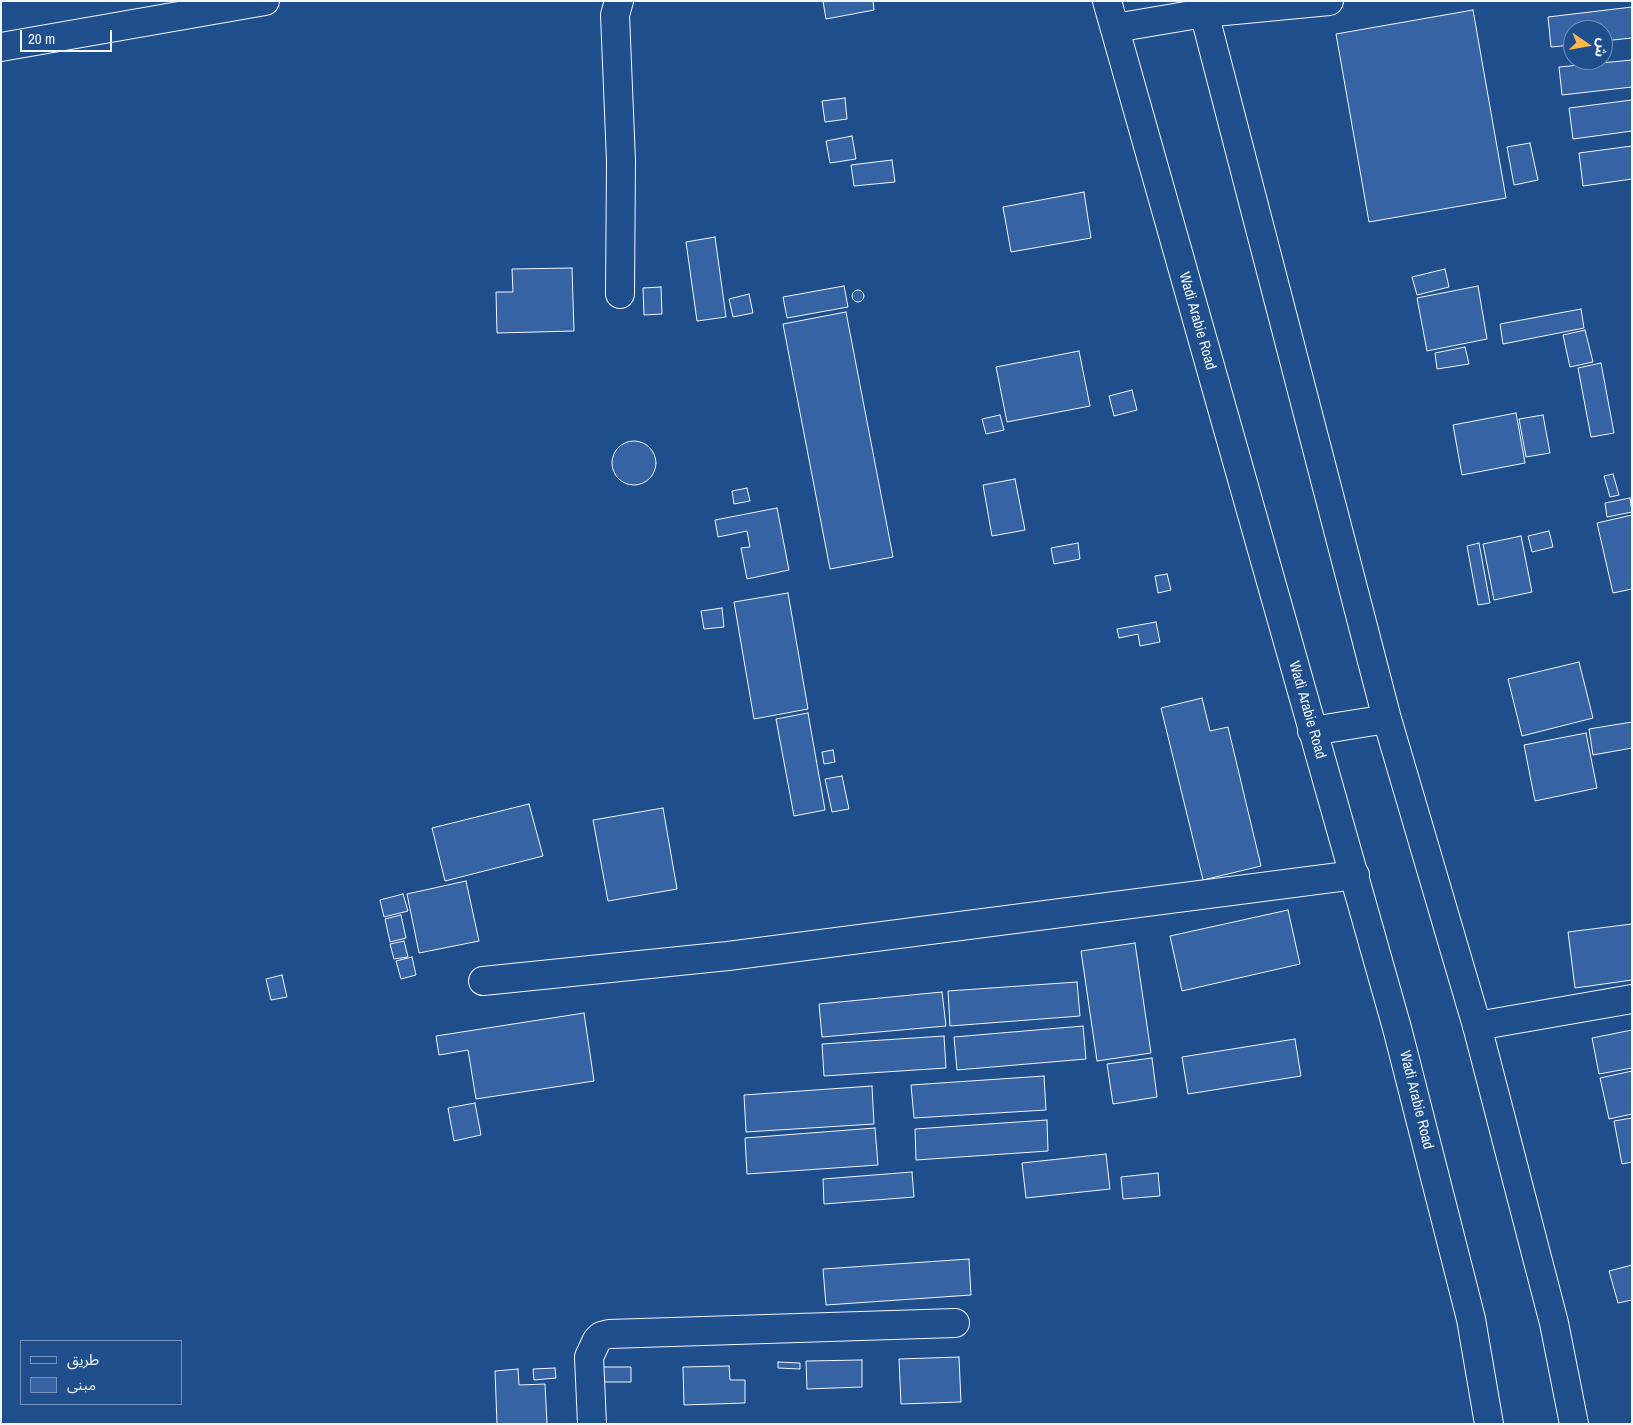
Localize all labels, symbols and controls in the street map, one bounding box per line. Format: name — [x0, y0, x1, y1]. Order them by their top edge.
scale bar — [22, 20, 115, 52]
north arrow — [1563, 20, 1613, 70]
text: 20 m — [28, 28, 55, 49]
text: ش — [1591, 37, 1612, 59]
street label: Wadi Arabie Road — [1174, 270, 1220, 372]
street label: Wadi Arabie Road — [1284, 659, 1330, 761]
street label: Wadi Arabie Road — [1395, 1049, 1437, 1151]
legend — [20, 1340, 182, 1405]
text: طريق — [67, 1349, 99, 1370]
text: مبنى — [67, 1374, 96, 1395]

